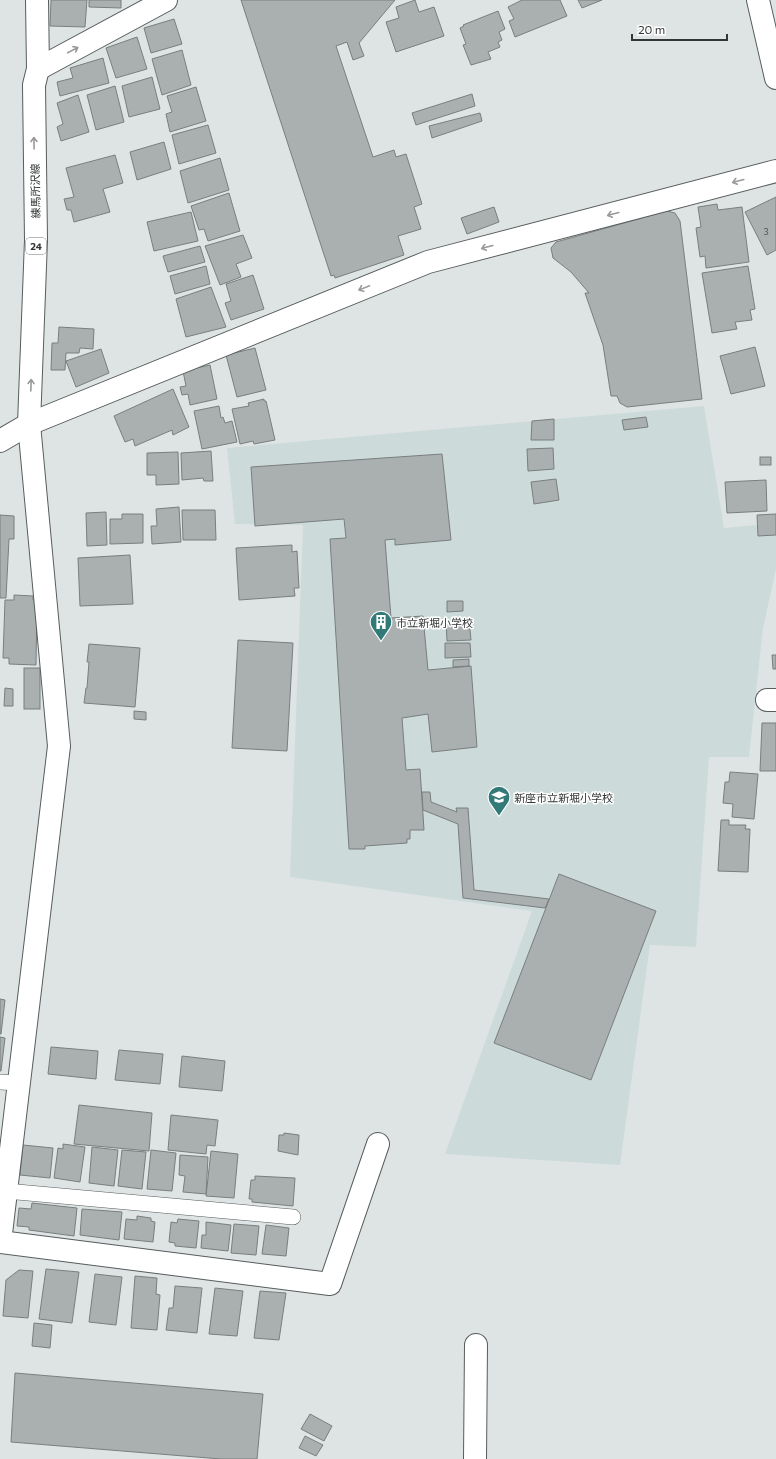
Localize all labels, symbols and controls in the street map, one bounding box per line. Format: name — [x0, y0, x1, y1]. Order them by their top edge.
scale bar — [632, 16, 727, 42]
text: 20 m — [638, 22, 665, 36]
one-way arrow — [67, 46, 79, 54]
one-way arrow — [31, 137, 38, 150]
street label: 練馬所沢線 — [28, 163, 42, 219]
one-way arrow — [732, 178, 745, 185]
one-way arrow — [606, 211, 619, 218]
house number: 3 — [763, 226, 769, 237]
road number: 24 — [26, 238, 46, 254]
one-way arrow — [481, 243, 494, 251]
one-way arrow — [358, 285, 370, 292]
one-way arrow — [27, 379, 34, 392]
building icon: 市立新堀小学校 — [368, 609, 394, 642]
place label: 市立新堀小学校 — [396, 616, 473, 629]
school or university icon: 新座市立新堀小学校 — [486, 784, 512, 817]
place label: 新座市立新堀小学校 — [514, 791, 613, 804]

